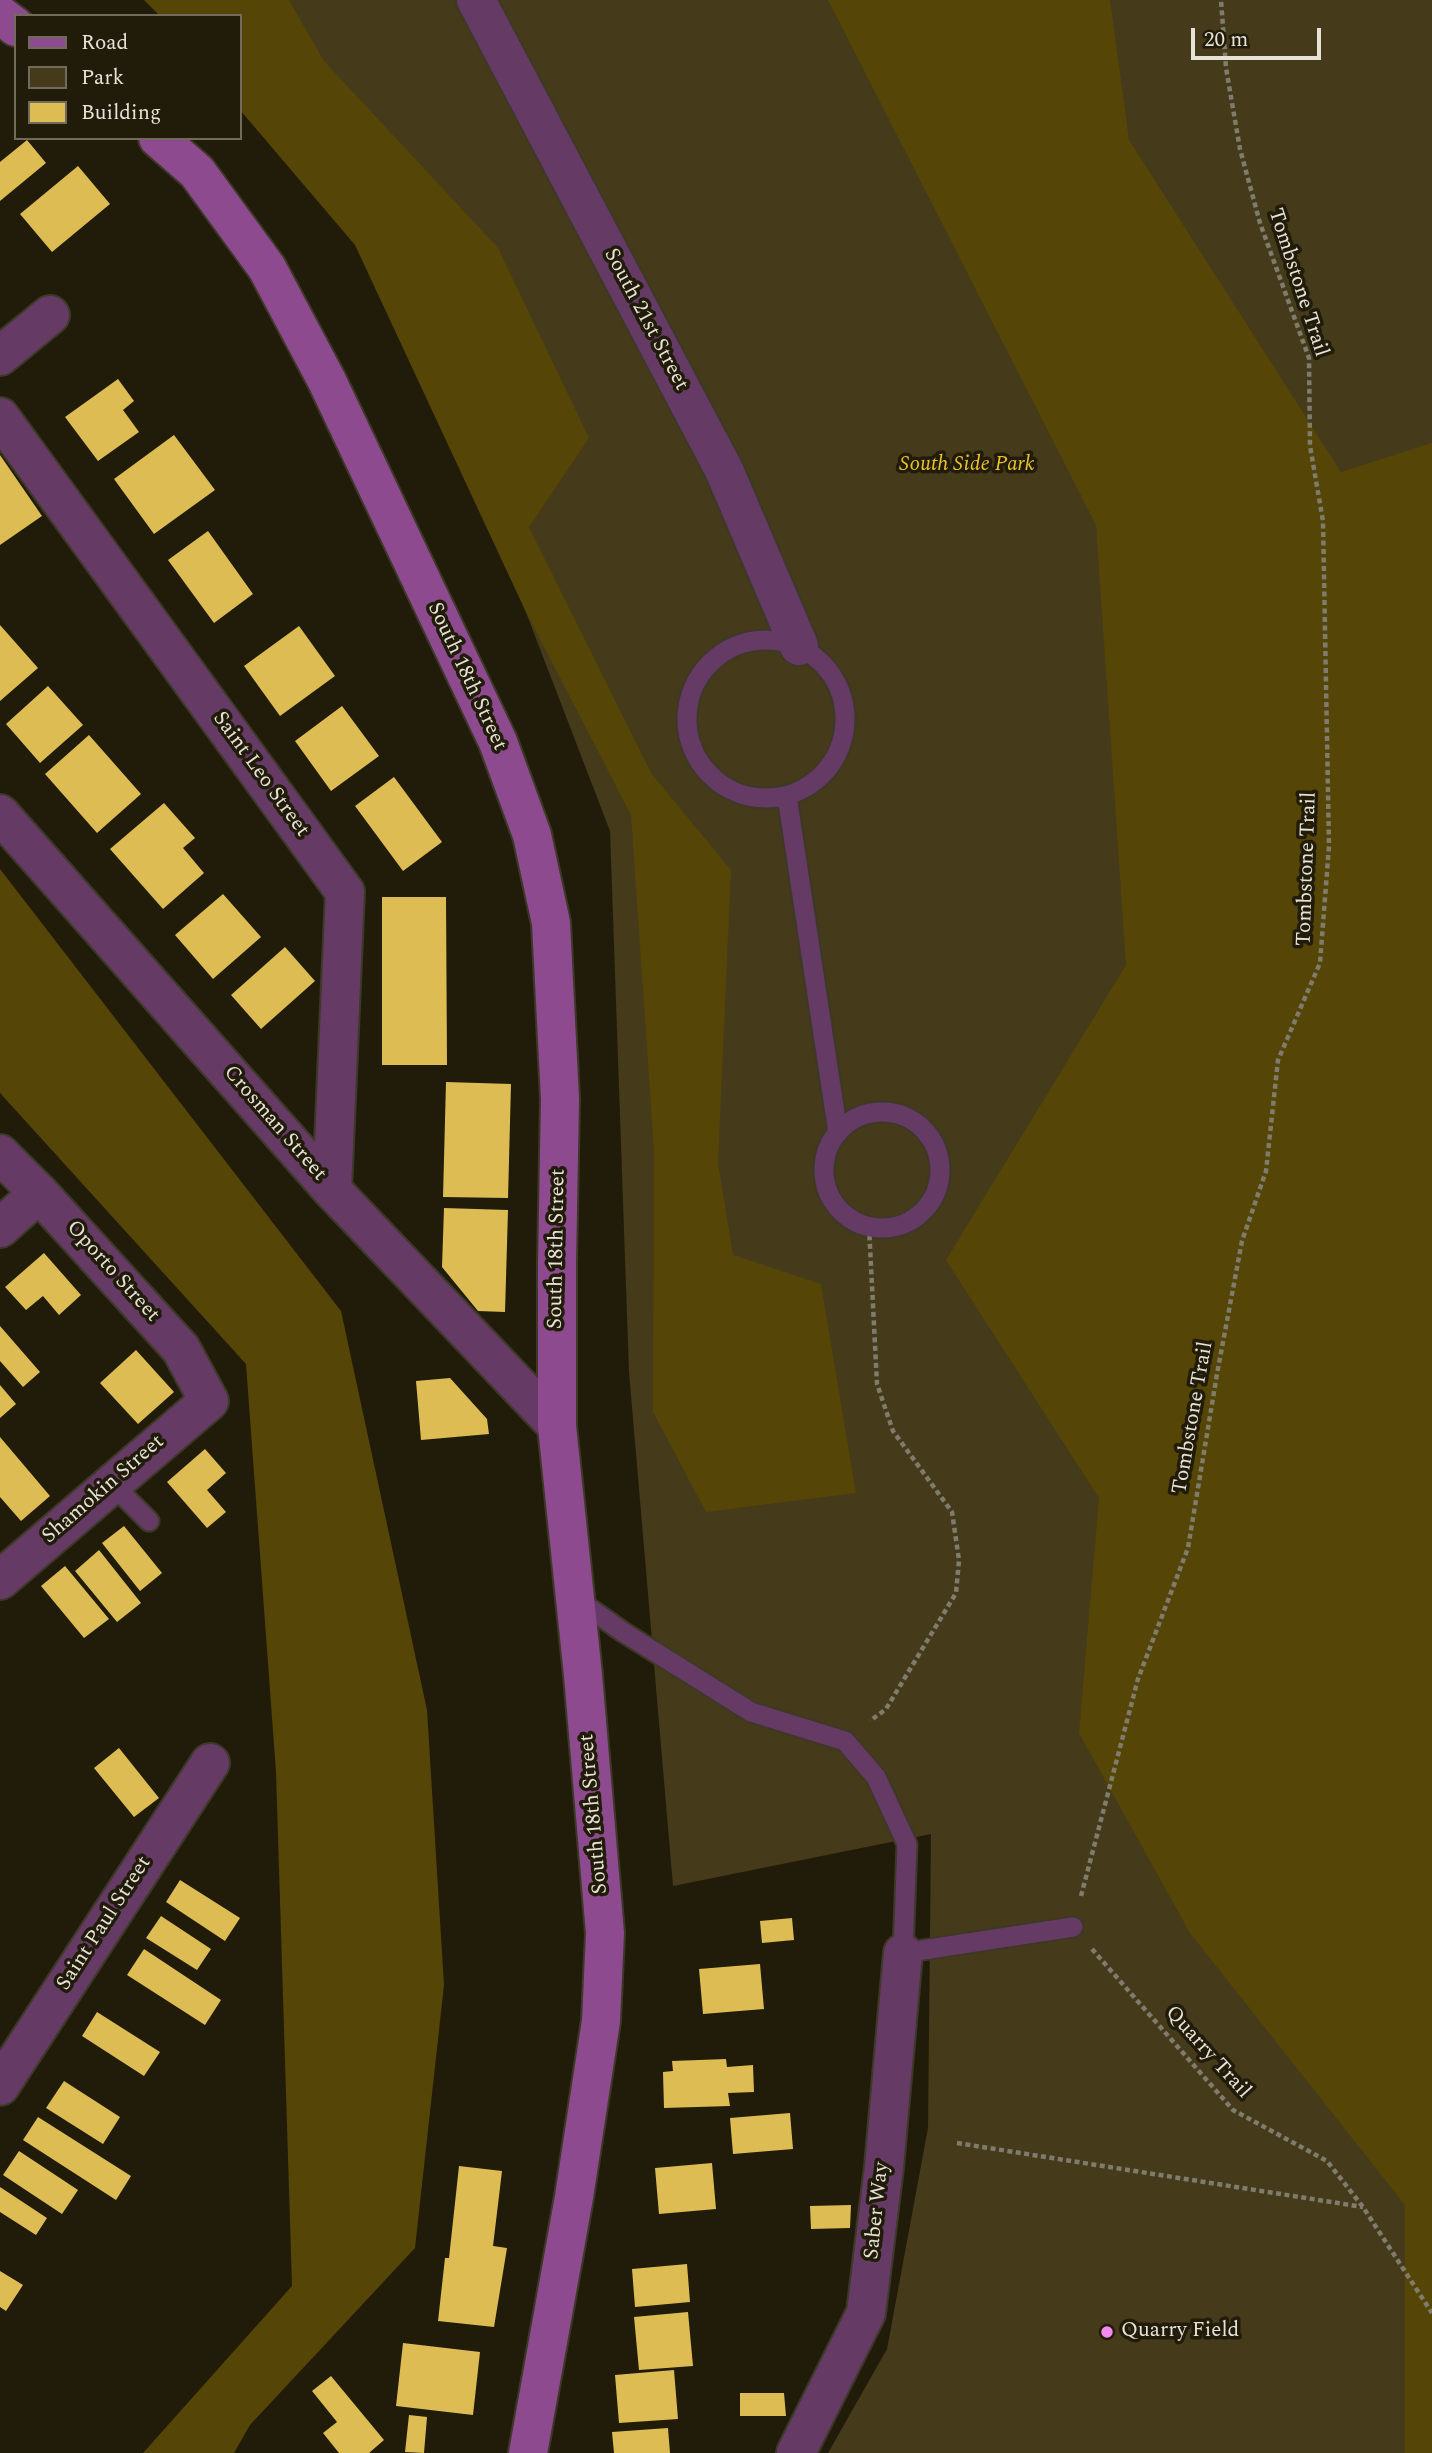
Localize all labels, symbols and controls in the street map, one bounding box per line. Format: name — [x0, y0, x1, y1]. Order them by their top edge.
legend — [14, 14, 242, 140]
scale bar — [1194, 14, 1324, 58]
text: 20 m — [1204, 24, 1248, 56]
text: Road — [81, 27, 128, 59]
text: Park — [81, 62, 124, 94]
text: Building — [81, 97, 161, 129]
street label: Tombstone Trail — [1261, 206, 1333, 360]
street label: South 21st Street — [597, 245, 693, 395]
park label: South Side Park — [899, 453, 1035, 479]
street label: South 18th Street — [421, 599, 511, 755]
street label: Saint Leo Street — [206, 708, 314, 842]
street label: Tombstone Trail — [1293, 791, 1323, 947]
street label: Crosman Street — [217, 1061, 331, 1187]
street label: South 18th Street — [544, 1168, 572, 1330]
street label: Oporto Street — [60, 1216, 164, 1328]
street label: Tombstone Trail — [1168, 1340, 1220, 1496]
street label: Shamokin Street — [38, 1430, 170, 1550]
street label: South 18th Street — [575, 1733, 615, 1895]
street label: Saint Paul Street — [52, 1852, 158, 1996]
street label: Quarry Trail — [1159, 2001, 1255, 2105]
street label: Saber Way — [860, 2161, 896, 2261]
place label: Quarry Field — [1121, 2319, 1239, 2345]
marker: Quarry Field — [1099, 2324, 1115, 2340]

